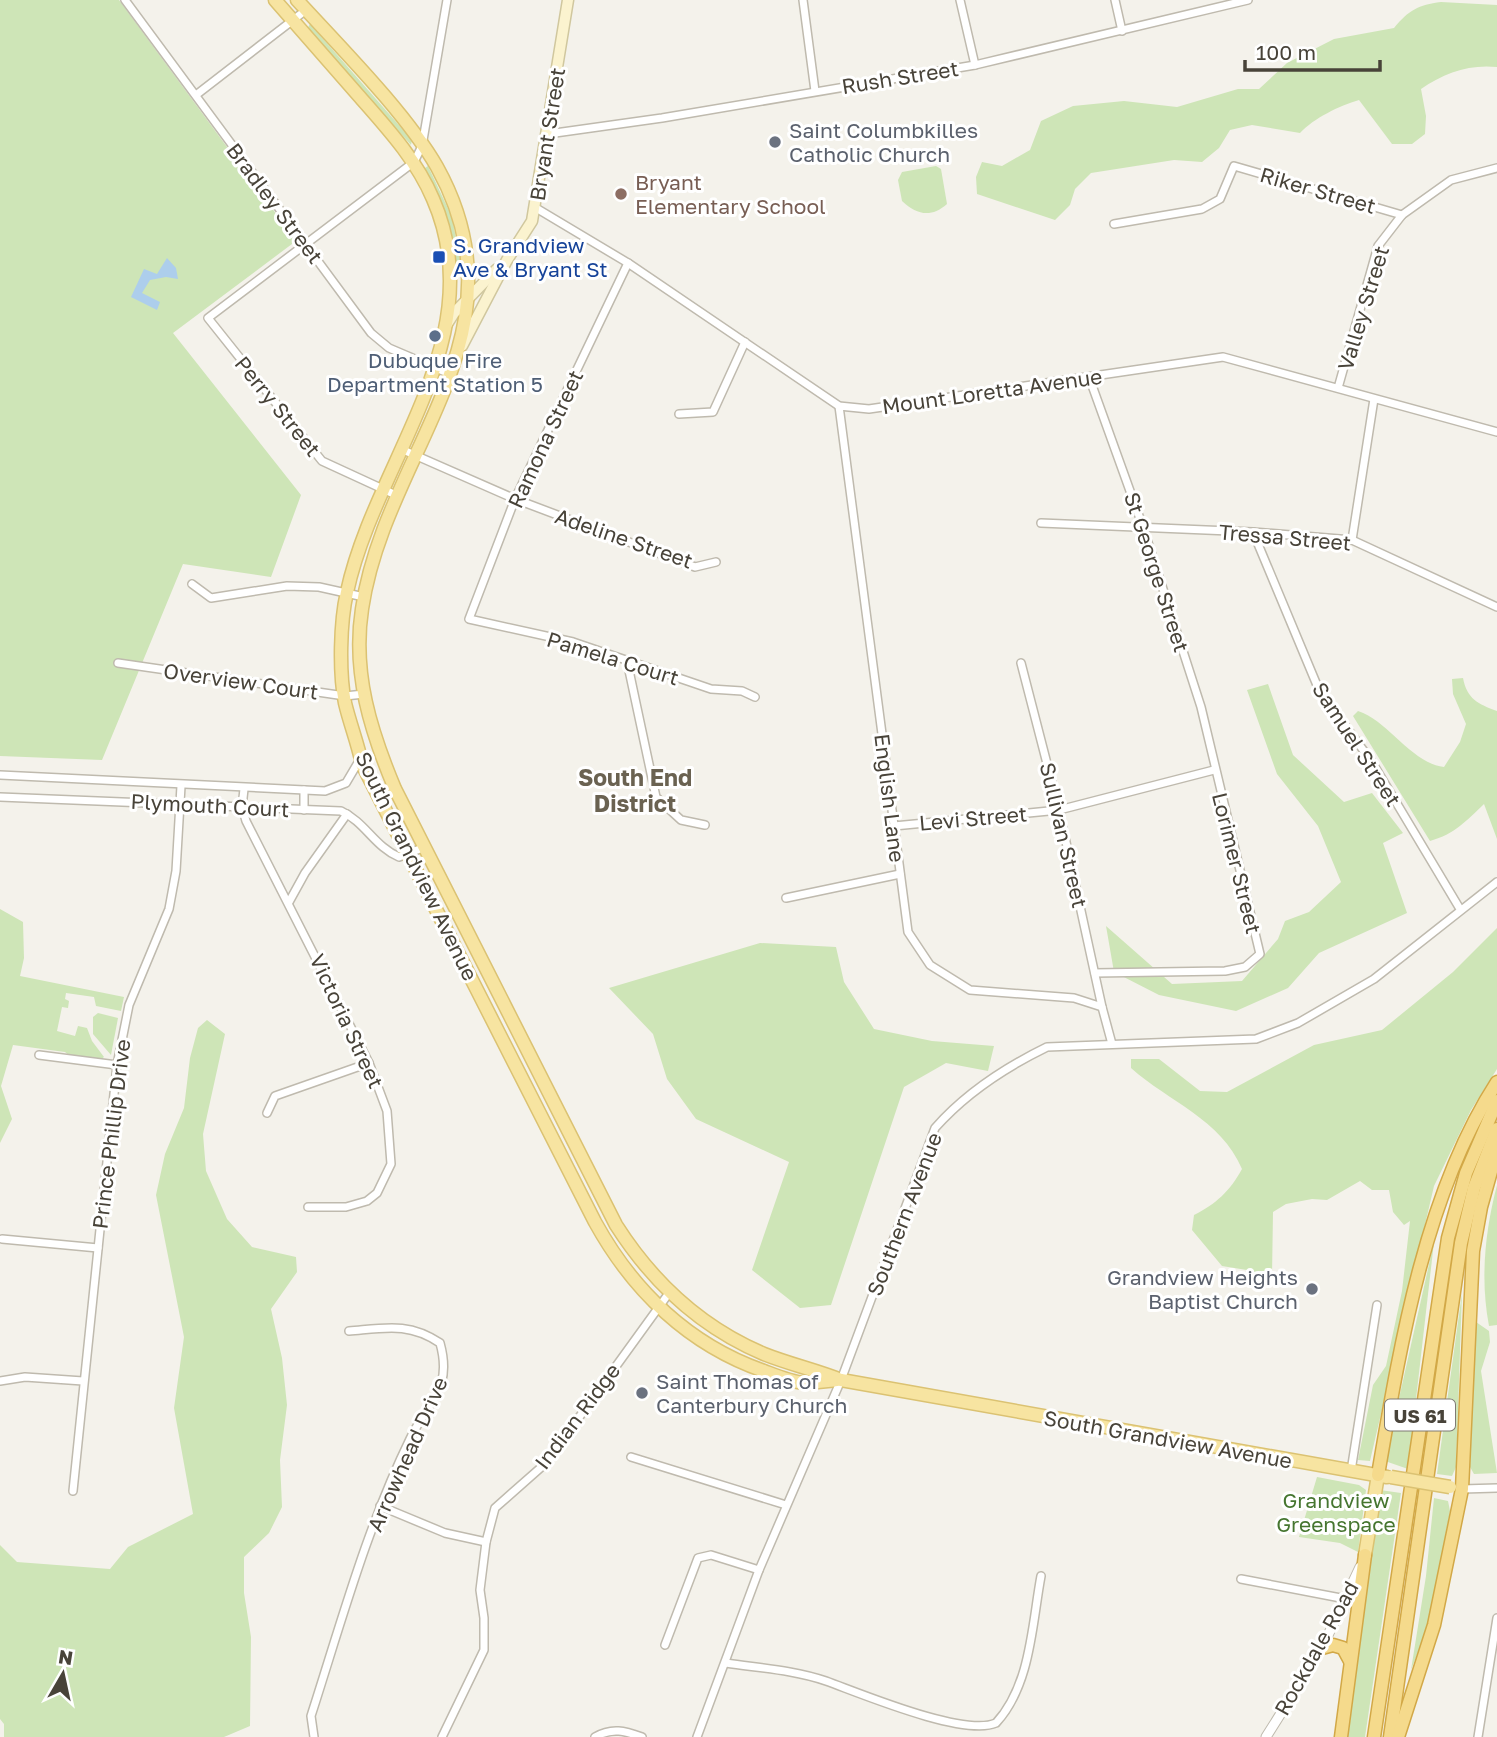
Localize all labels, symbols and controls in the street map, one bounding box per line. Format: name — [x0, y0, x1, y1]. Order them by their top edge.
scale bar — [1245, 28, 1380, 72]
text: 100 m — [1256, 39, 1316, 65]
street label: Rush Street — [840, 55, 960, 99]
street label: Bryant Street — [524, 66, 570, 202]
place label: Saint Columbkilles Catholic Church — [789, 117, 978, 167]
marker: Saint Columbkilles Catholic Church — [767, 134, 783, 150]
street label: Bradley Street — [221, 138, 329, 268]
street label: Riker Street — [1257, 161, 1379, 219]
place label: Bryant Elementary School — [635, 169, 826, 219]
marker: Bryant Elementary School — [613, 186, 629, 202]
place label: S. Grandview Ave & Bryant St — [453, 232, 608, 282]
street label: Valley Street — [1332, 243, 1394, 373]
marker: S. Grandview Ave & Bryant St — [431, 249, 447, 265]
marker: Dubuque Fire Department Station 5 — [427, 328, 443, 344]
place label: Dubuque Fire Department Station 5 — [327, 347, 543, 397]
street label: Perry Street — [230, 350, 326, 462]
street label: Mount Loretta Avenue — [880, 363, 1104, 419]
street label: Ramona Street — [502, 366, 588, 512]
street label: St George Street — [1119, 489, 1195, 655]
street label: Adeline Street — [552, 502, 696, 574]
street label: Tressa Street — [1218, 518, 1352, 556]
street label: Pamela Court — [544, 626, 682, 690]
street label: Overview Court — [162, 657, 320, 705]
street label: Samuel Street — [1307, 677, 1407, 811]
street label: English Lane — [869, 732, 911, 864]
street label: South Grandview Avenue — [350, 747, 484, 985]
street label: Sullivan Street — [1035, 760, 1093, 910]
district label: South End District — [578, 763, 692, 817]
street label: Plymouth Court — [130, 788, 290, 822]
street label: Lorimer Street — [1207, 790, 1267, 936]
street label: Levi Street — [918, 800, 1028, 836]
street label: Victoria Street — [305, 950, 389, 1092]
street label: Prince Phillip Drive — [86, 1038, 136, 1230]
street label: Southern Avenue — [861, 1129, 947, 1299]
place label: Grandview Heights Baptist Church — [1107, 1264, 1298, 1314]
marker: Grandview Heights Baptist Church — [1304, 1281, 1320, 1297]
street label: Indian Ridge — [529, 1358, 625, 1474]
place label: Saint Thomas of Canterbury Church — [656, 1368, 847, 1418]
street label: Arrowhead Drive — [361, 1373, 453, 1535]
marker: Saint Thomas of Canterbury Church — [634, 1385, 650, 1401]
road number: US 61 — [1385, 1400, 1455, 1430]
street label: South Grandview Avenue — [1042, 1404, 1294, 1474]
park label: Grandview Greenspace — [1276, 1487, 1396, 1537]
street label: Rockdale Road — [1268, 1576, 1364, 1720]
north arrow — [28, 1639, 98, 1709]
text: N — [57, 1644, 75, 1669]

